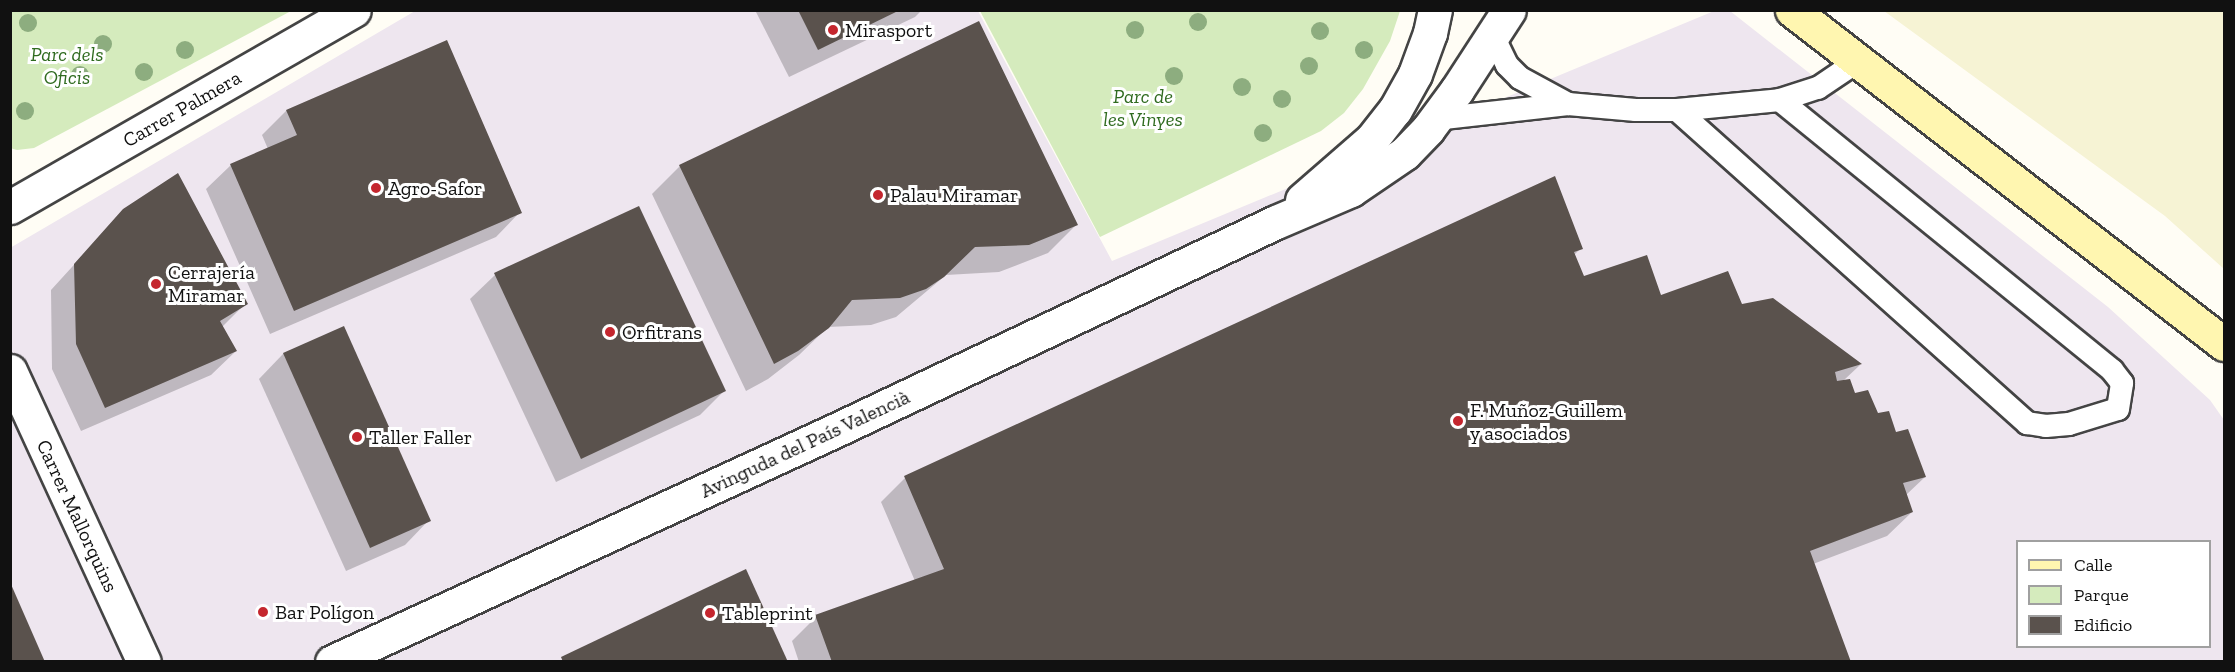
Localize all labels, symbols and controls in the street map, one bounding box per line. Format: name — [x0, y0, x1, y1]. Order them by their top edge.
place label: Mirasport — [845, 18, 932, 42]
marker: Mirasport — [826, 23, 840, 37]
park label: Parc dels Oficis — [30, 43, 104, 90]
street label: Carrer Palmera — [119, 65, 245, 153]
park label: Parc de les Vinyes — [1103, 84, 1183, 131]
place label: Agro-Safor — [388, 176, 482, 200]
marker: Agro-Safor — [369, 181, 383, 195]
place label: Palau Miramar — [890, 183, 1018, 207]
marker: Palau Miramar — [871, 188, 885, 202]
place label: Cerrajería Miramar — [168, 260, 255, 307]
marker: Cerrajería Miramar — [149, 277, 163, 291]
place label: Orfitrans — [622, 320, 702, 344]
marker: Orfitrans — [603, 325, 617, 339]
street label: Avinguda del País Valencià — [696, 385, 914, 503]
place label: F. Muñoz-Guillem y asociados — [1470, 398, 1623, 445]
marker: F. Muñoz-Guillem y asociados — [1451, 414, 1465, 428]
place label: Taller Faller — [369, 425, 472, 449]
marker: Taller Faller — [350, 430, 364, 444]
street label: Carrer Mallorquins — [31, 436, 123, 596]
legend — [2016, 540, 2211, 648]
text: Calle — [2074, 554, 2112, 576]
text: Parque — [2074, 584, 2129, 606]
place label: Bar Polígon — [275, 600, 375, 624]
place label: Tableprint — [722, 601, 813, 625]
marker: Bar Polígon — [256, 605, 270, 619]
marker: Tableprint — [703, 606, 717, 620]
text: Edificio — [2074, 614, 2132, 636]

